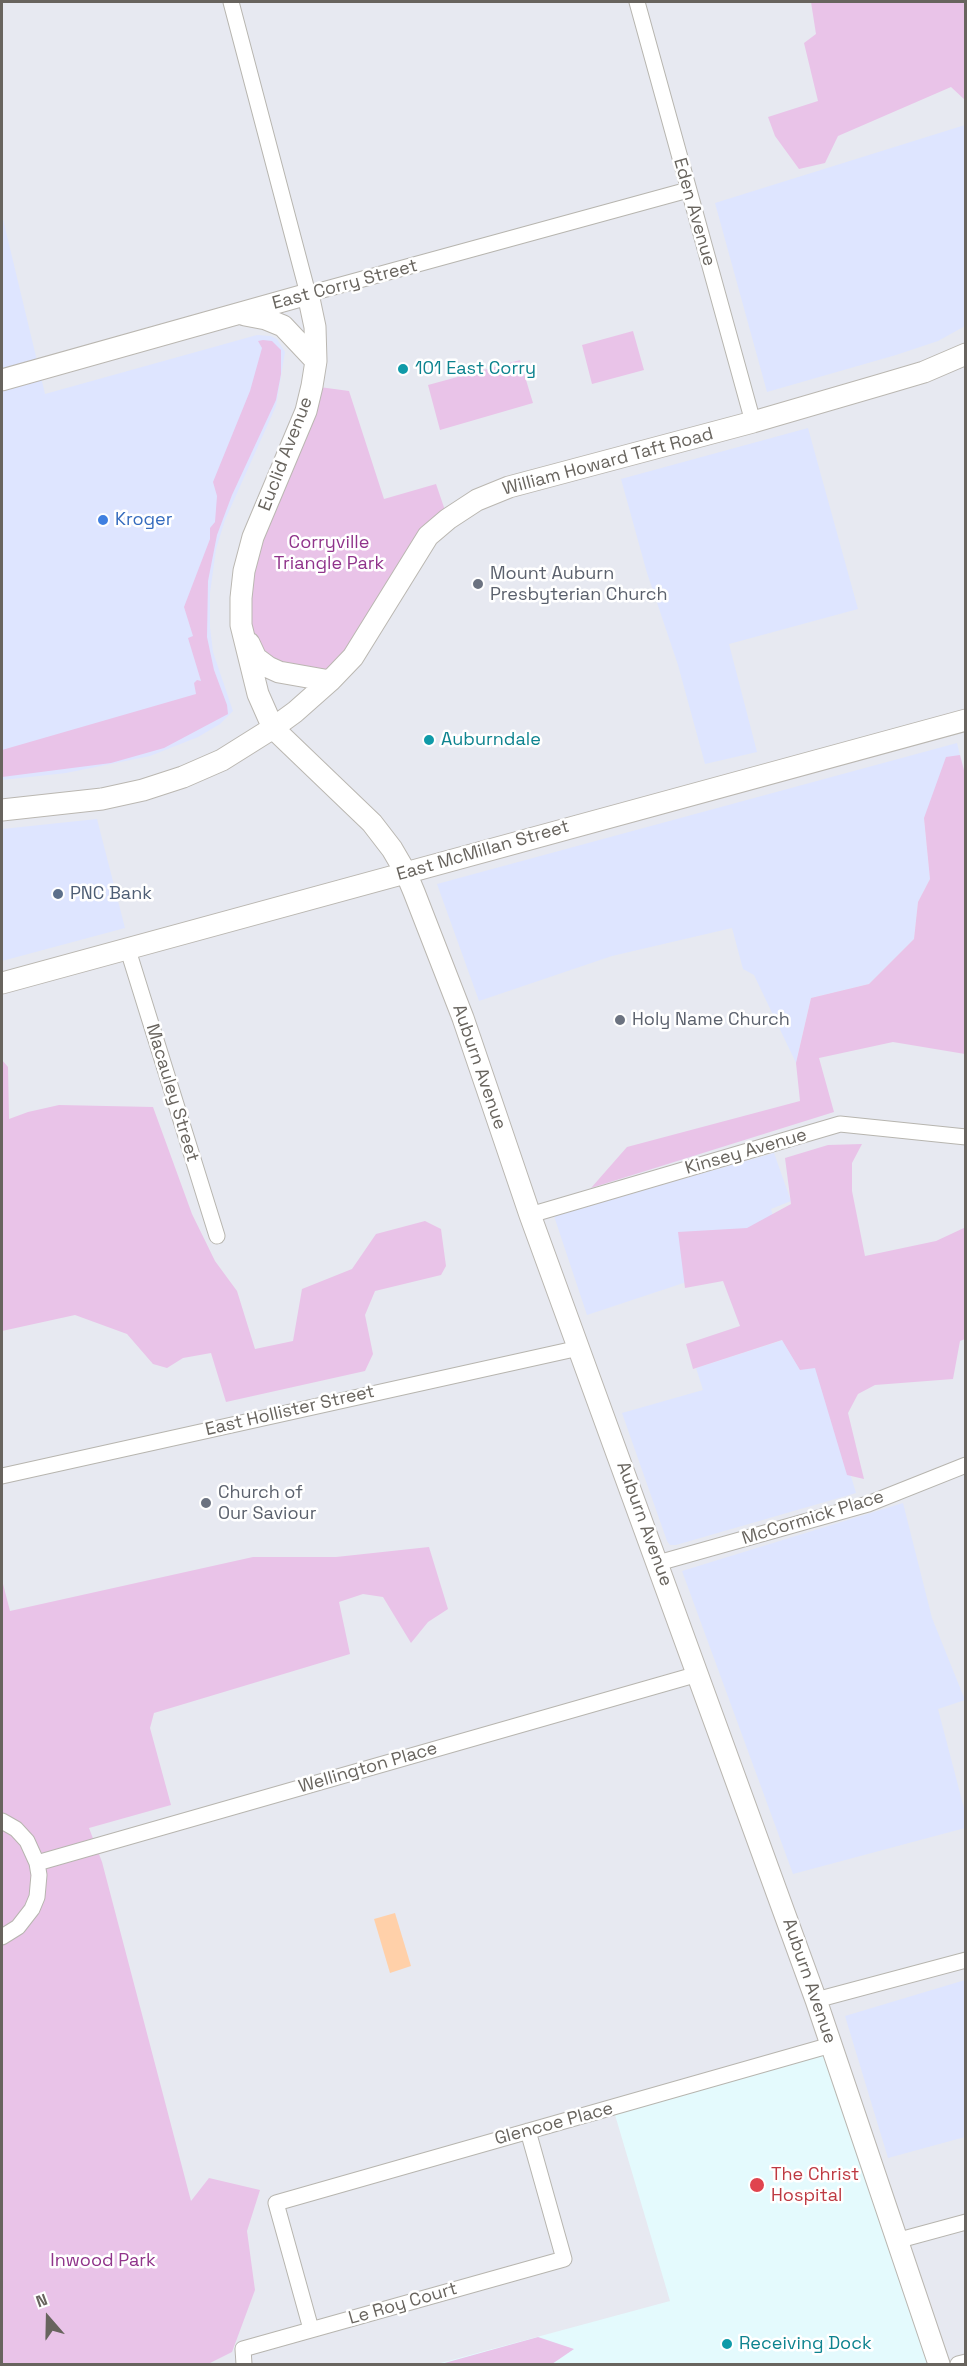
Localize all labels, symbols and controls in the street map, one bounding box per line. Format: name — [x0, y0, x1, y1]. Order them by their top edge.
street label: Eden Avenue — [668, 155, 720, 269]
street label: East Corry Street — [270, 255, 420, 315]
place label: 101 East Corry — [415, 358, 536, 380]
marker: 101 East Corry — [396, 362, 410, 376]
street label: Euclid Avenue — [254, 394, 318, 514]
street label: William Howard Taft Road — [500, 423, 716, 501]
place label: Kroger — [115, 509, 173, 531]
marker: Kroger — [96, 513, 110, 527]
park label: Corryville Triangle Park — [274, 532, 384, 574]
place label: Mount Auburn Presbyterian Church — [490, 563, 668, 606]
marker: Mount Auburn Presbyterian Church — [471, 577, 485, 591]
place label: Auburndale — [441, 729, 541, 751]
marker: Auburndale — [422, 733, 436, 747]
street label: East McMillan Street — [394, 816, 572, 886]
place label: PNC Bank — [70, 883, 152, 905]
marker: PNC Bank — [51, 887, 65, 901]
street label: Auburn Avenue — [447, 1002, 511, 1132]
place label: Holy Name Church — [632, 1009, 790, 1031]
marker: Holy Name Church — [613, 1013, 627, 1027]
street label: Macauley Street — [141, 1021, 203, 1165]
street label: Kinsey Avenue — [683, 1124, 809, 1180]
street label: East Hollister Street — [203, 1381, 377, 1441]
street label: Auburn Avenue — [611, 1459, 677, 1589]
place label: Church of Our Saviour — [218, 1482, 316, 1524]
street label: McCormick Place — [739, 1486, 887, 1550]
marker: Church of Our Saviour — [199, 1496, 213, 1510]
street label: Wellington Place — [296, 1738, 440, 1798]
street label: Auburn Avenue — [777, 1916, 841, 2046]
street label: Glencoe Place — [492, 2098, 616, 2150]
place label: The Christ Hospital — [771, 2164, 859, 2206]
marker: The Christ Hospital — [748, 2176, 766, 2194]
park label: Inwood Park — [50, 2250, 156, 2272]
street label: Le Roy Court — [346, 2278, 460, 2330]
north arrow — [18, 2288, 78, 2348]
text: N — [33, 2289, 50, 2312]
place label: Receiving Dock — [739, 2333, 872, 2355]
marker: Receiving Dock — [720, 2337, 734, 2351]

